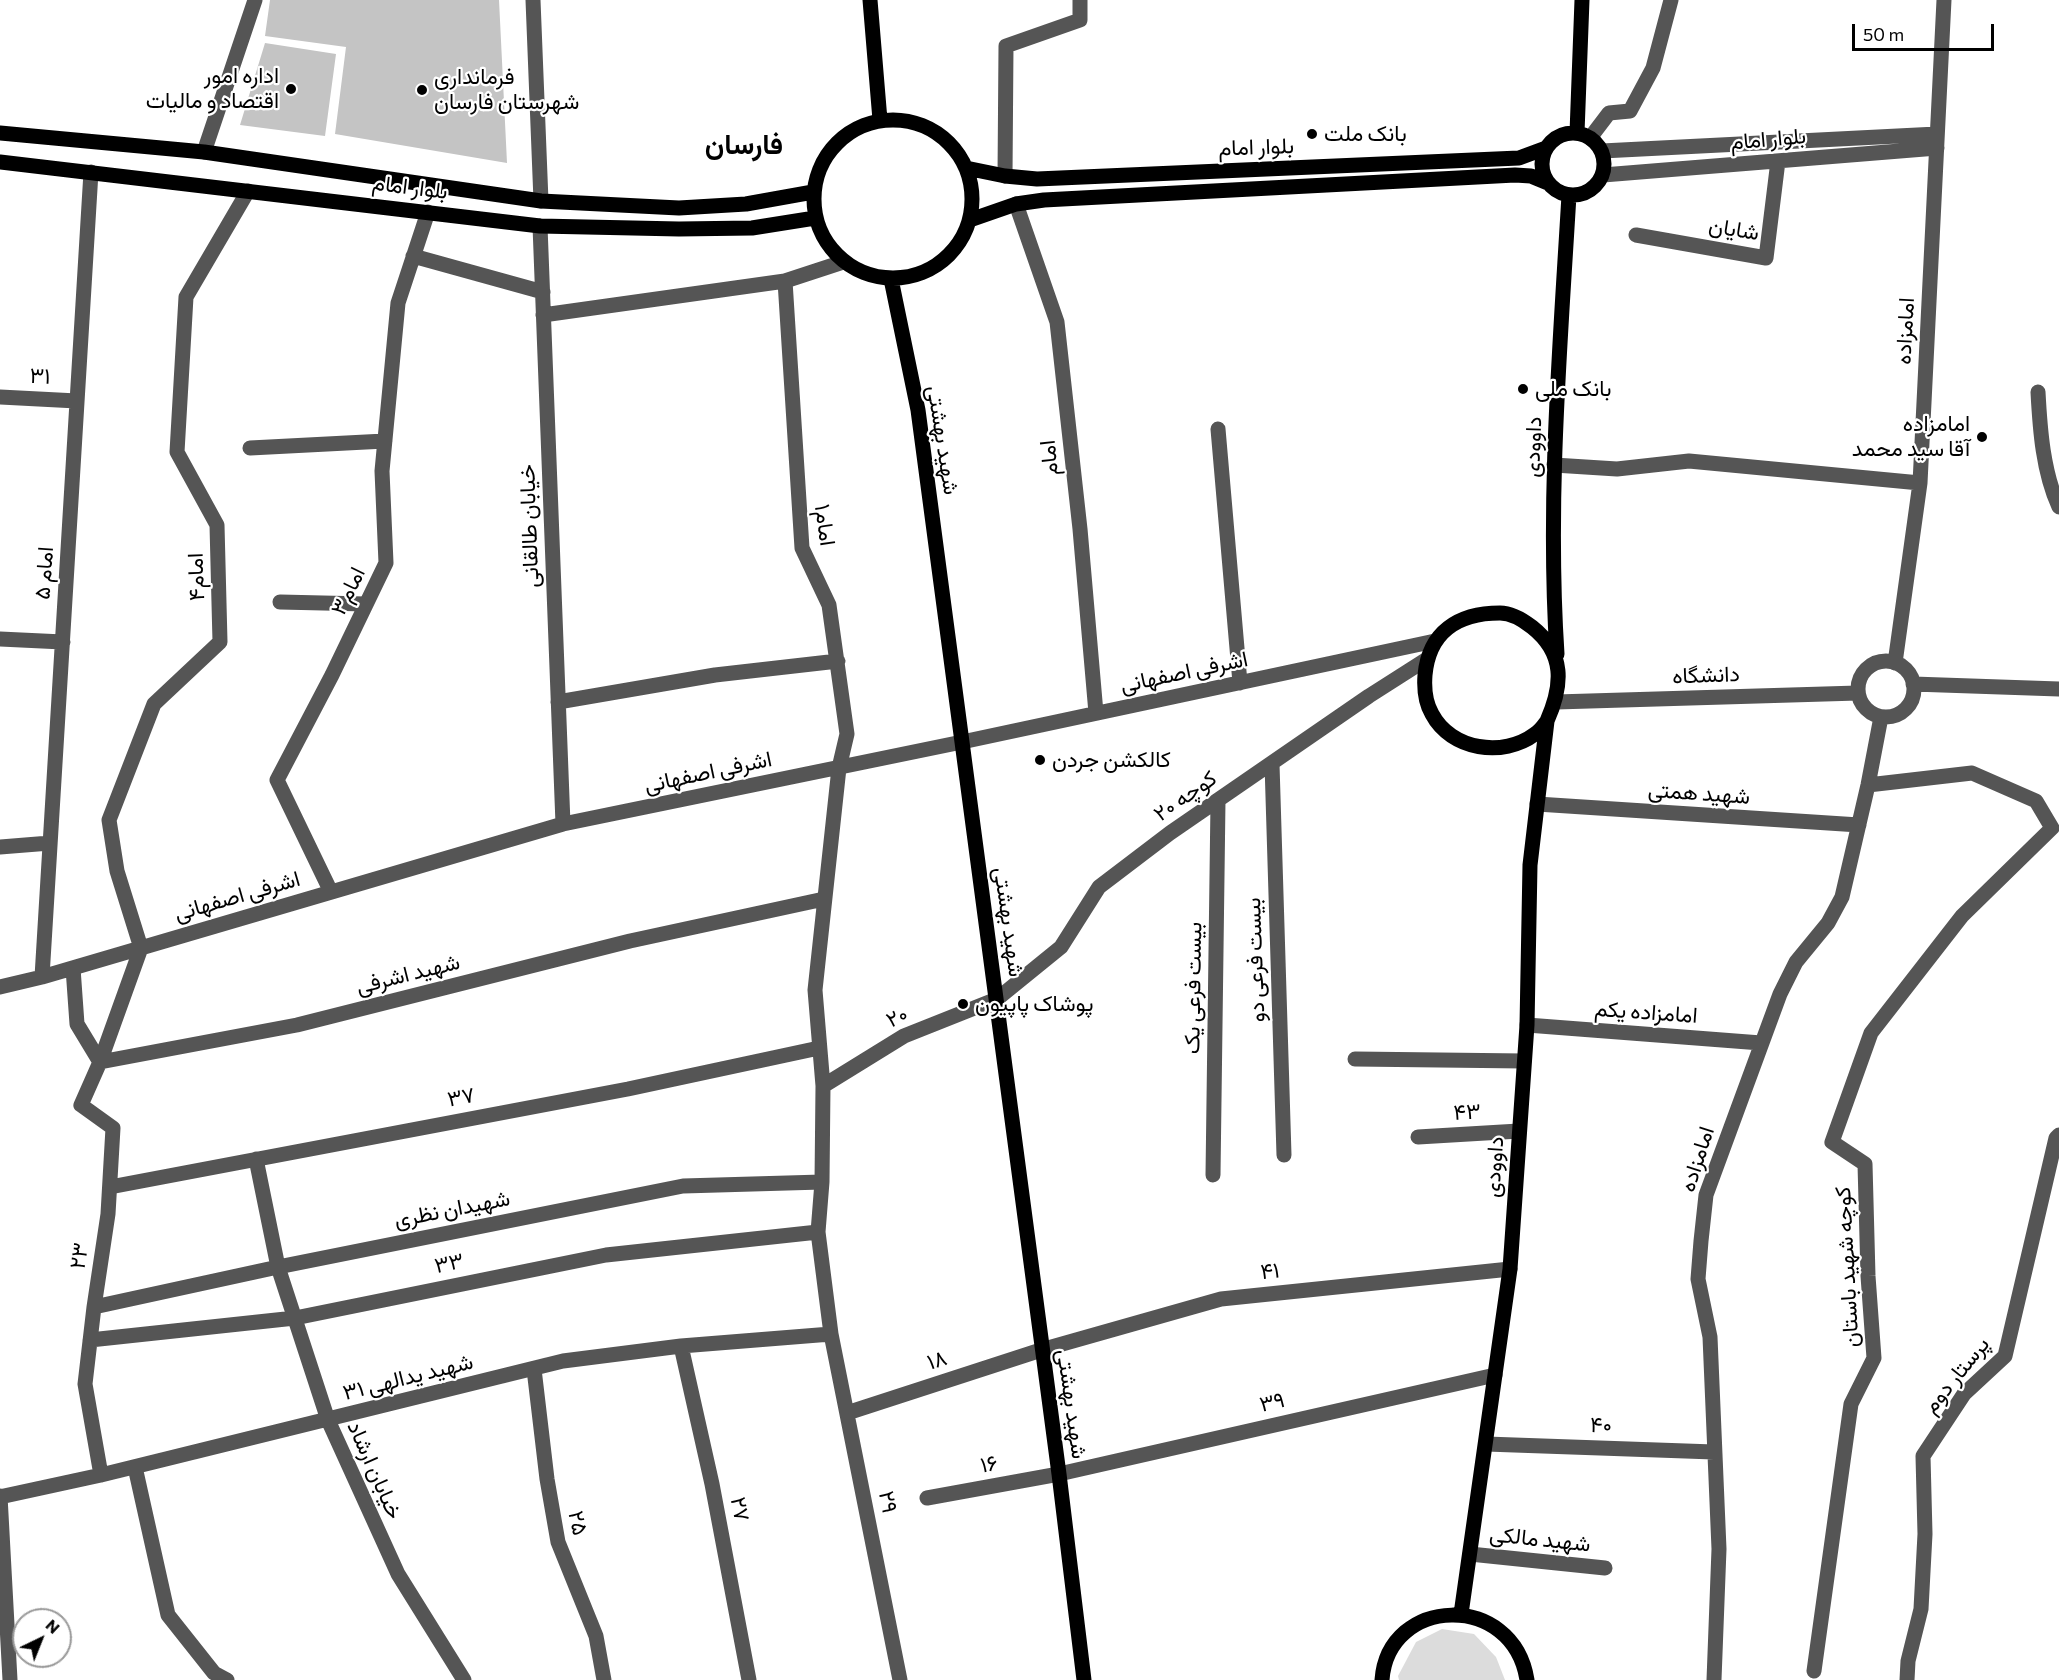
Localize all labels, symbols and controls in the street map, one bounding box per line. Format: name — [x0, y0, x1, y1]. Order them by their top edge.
scale bar — [1855, 12, 1998, 50]
text: 50 m — [1863, 23, 1904, 45]
place label: اداره امور اقتصاد و مالیات — [146, 63, 279, 114]
place label: فرمانداری شهرستان فارسان — [434, 64, 579, 116]
marker: اداره امور اقتصاد و مالیات — [284, 82, 298, 96]
marker: فرمانداری شهرستان فارسان — [415, 83, 429, 97]
place label: بانک ملت — [1324, 121, 1407, 147]
street label: بلوار امام — [1729, 123, 1807, 155]
marker: بانک ملت — [1305, 127, 1319, 141]
district label: فارسان — [705, 128, 783, 162]
street label: بلوار امام — [1218, 132, 1294, 162]
street label: بلوار امام — [371, 169, 449, 205]
street label: شایان — [1707, 212, 1761, 246]
street label: امامزاده — [1890, 297, 1920, 365]
street label: ۳۱ — [29, 362, 51, 390]
place label: بانک ملی — [1535, 376, 1611, 402]
marker: بانک ملی — [1516, 382, 1530, 396]
street label: شهید بهشتی — [921, 383, 965, 497]
place label: امامزاده آقا سید محمد — [1852, 411, 1970, 463]
street label: داوودی — [1519, 416, 1547, 478]
marker: امامزاده آقا سید محمد — [1975, 430, 1989, 444]
street label: امام — [1034, 439, 1064, 477]
street label: خیابان طالقانی — [514, 464, 544, 588]
street label: امام۱ — [809, 502, 841, 548]
street label: امام ۵ — [29, 546, 59, 600]
street label: امام۴ — [182, 552, 210, 602]
street label: امام۳ — [325, 563, 371, 619]
street label: اشرفی اصفهانی — [1118, 646, 1250, 698]
street label: دانشگاه — [1672, 661, 1740, 689]
street label: اشرفی اصفهانی — [642, 746, 774, 798]
place label: کالکشن جردن — [1052, 747, 1171, 773]
marker: کالکشن جردن — [1033, 753, 1047, 767]
street label: کوچه ۲۰ — [1148, 765, 1222, 827]
street label: شهید همتی — [1647, 776, 1751, 810]
street label: اشرفی اصفهانی — [171, 865, 303, 927]
street label: شهید بهشتی — [988, 866, 1030, 978]
street label: بیست فرعی دو — [1240, 897, 1270, 1023]
street label: بیست فرعی یک — [1179, 922, 1207, 1054]
street label: شهید اشرفی — [353, 948, 463, 1000]
place label: پوشاک پاپیون — [975, 991, 1093, 1017]
street label: امامزاده یکم — [1593, 995, 1699, 1029]
marker: پوشاک پاپیون — [956, 997, 970, 1011]
street label: ۲۰ — [882, 1001, 912, 1033]
street label: ۳۷ — [445, 1081, 477, 1113]
street label: ۴۳ — [1453, 1098, 1481, 1126]
street label: امامزاده — [1674, 1123, 1720, 1195]
street label: داوودی — [1479, 1136, 1509, 1198]
street label: شهیدان نظری — [392, 1185, 512, 1233]
street label: کوچه شهید باستان — [1830, 1186, 1864, 1348]
street label: ۲۳ — [64, 1241, 94, 1271]
street label: ۳۳ — [432, 1247, 466, 1279]
street label: ۴۱ — [1259, 1257, 1281, 1285]
street label: پرستار دوم — [1917, 1331, 1995, 1419]
street label: ۱۸ — [924, 1344, 950, 1376]
street label: ۳۱ شهید یدالهی — [340, 1348, 476, 1406]
street label: شهید بهشتی — [1051, 1348, 1093, 1460]
street label: ۳۹ — [1257, 1386, 1287, 1418]
street label: ۴۰ — [1590, 1411, 1612, 1439]
street label: خیابان ارشاد — [342, 1417, 408, 1523]
street label: ۱۶ — [978, 1449, 1000, 1479]
street label: ۲۹ — [873, 1489, 903, 1515]
street label: ۲۷ — [725, 1494, 755, 1524]
street label: ۲۵ — [563, 1508, 593, 1538]
street label: شهید مالکی — [1488, 1521, 1592, 1557]
north arrow — [12, 1608, 72, 1668]
text: N — [42, 1615, 64, 1637]

